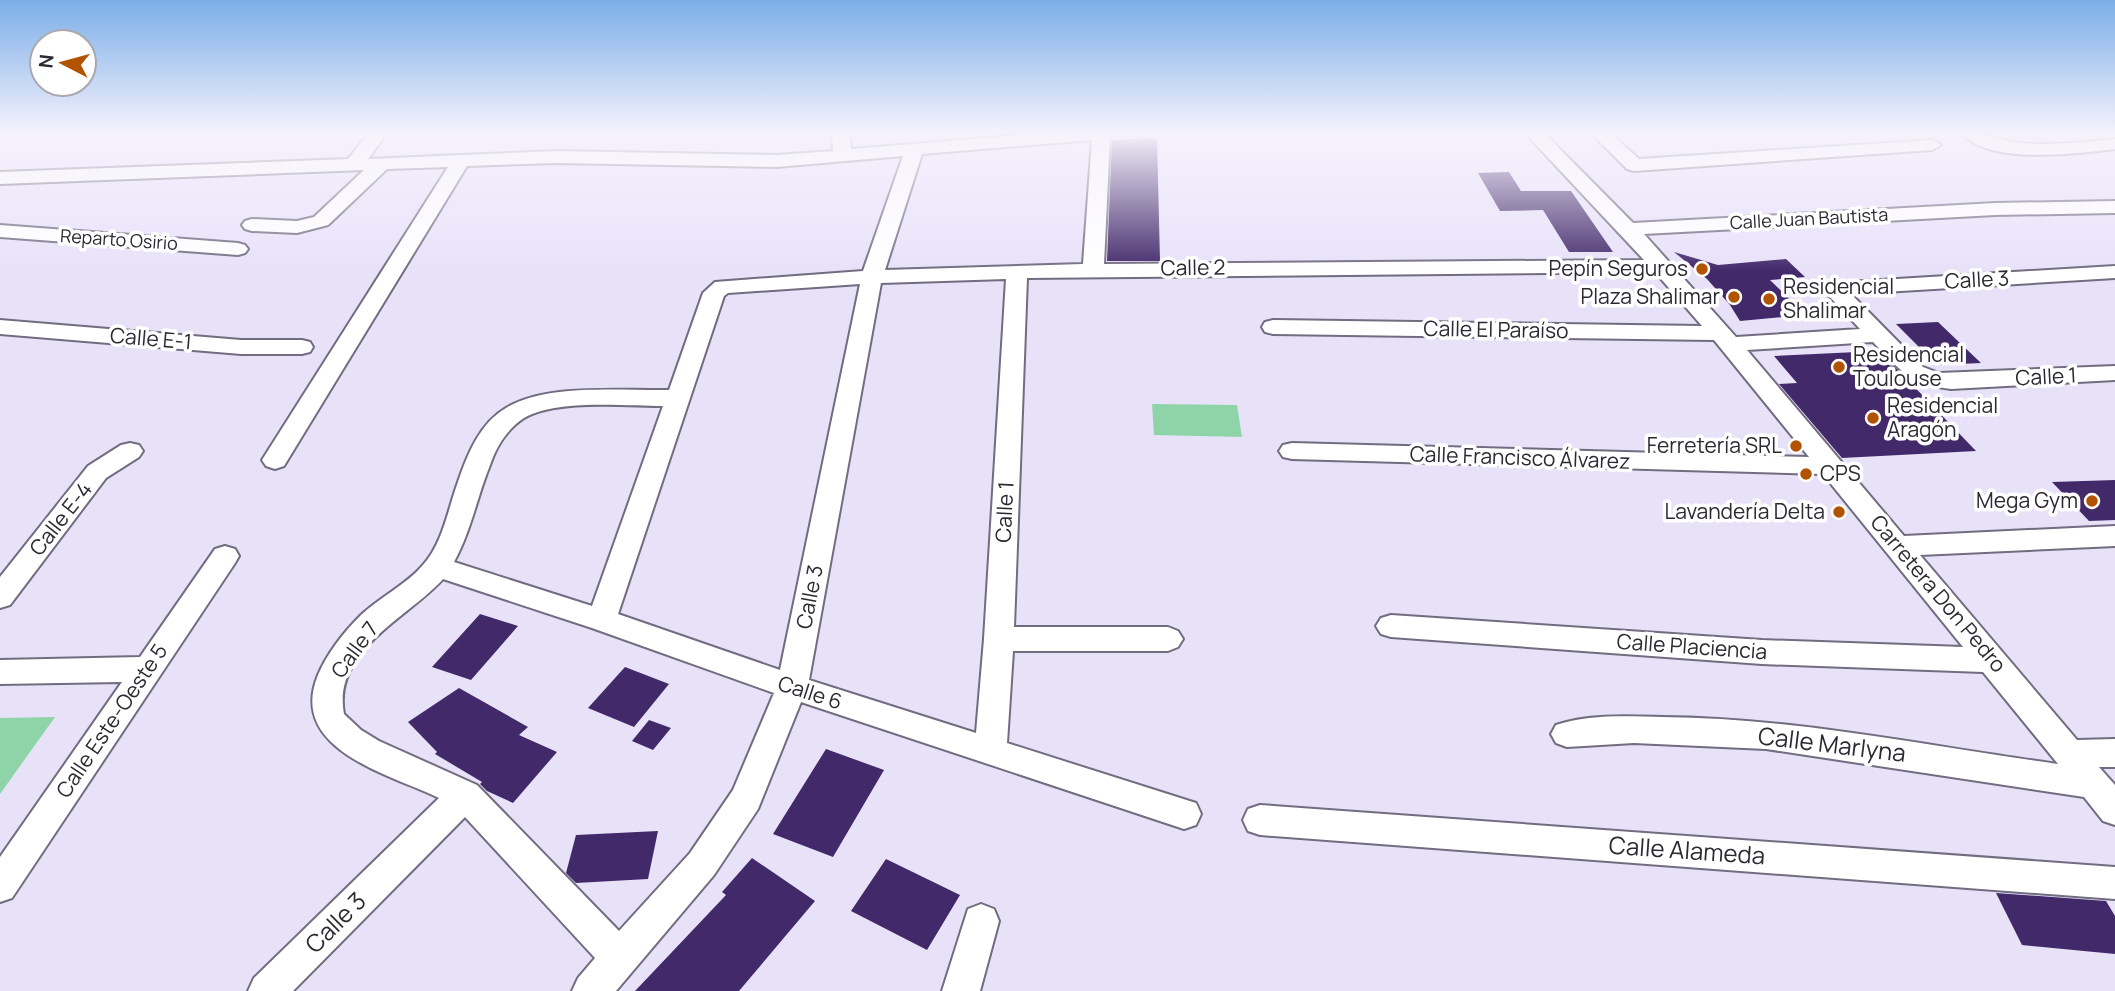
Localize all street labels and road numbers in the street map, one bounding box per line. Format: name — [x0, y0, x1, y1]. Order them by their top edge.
street label: Calle Juan Bautista — [1729, 202, 1889, 234]
street label: Reparto Osirio — [59, 223, 179, 255]
street label: Calle 2 — [1160, 252, 1226, 282]
street label: Calle 3 — [1944, 263, 2010, 295]
street label: Calle El Paraíso — [1423, 314, 1569, 344]
street label: Calle E-1 — [109, 320, 193, 356]
street label: Calle 1 — [2015, 360, 2077, 392]
street label: Calle Francisco Álvarez — [1409, 439, 1631, 475]
street label: Calle E-4 — [23, 476, 98, 561]
street label: Calle 1 — [988, 481, 1020, 543]
street label: Carretera Don Pedro — [1865, 509, 2013, 678]
street label: Calle 3 — [789, 562, 829, 631]
street label: Calle 7 — [324, 615, 384, 683]
street label: Calle Placiencia — [1616, 627, 1768, 665]
street label: Calle Este-Oeste 5 — [49, 638, 173, 803]
street label: Calle 6 — [775, 669, 846, 716]
street label: Calle Marlyna — [1756, 718, 1908, 769]
street label: Calle Alameda — [1608, 828, 1766, 871]
street label: Calle 3 — [297, 884, 373, 960]

